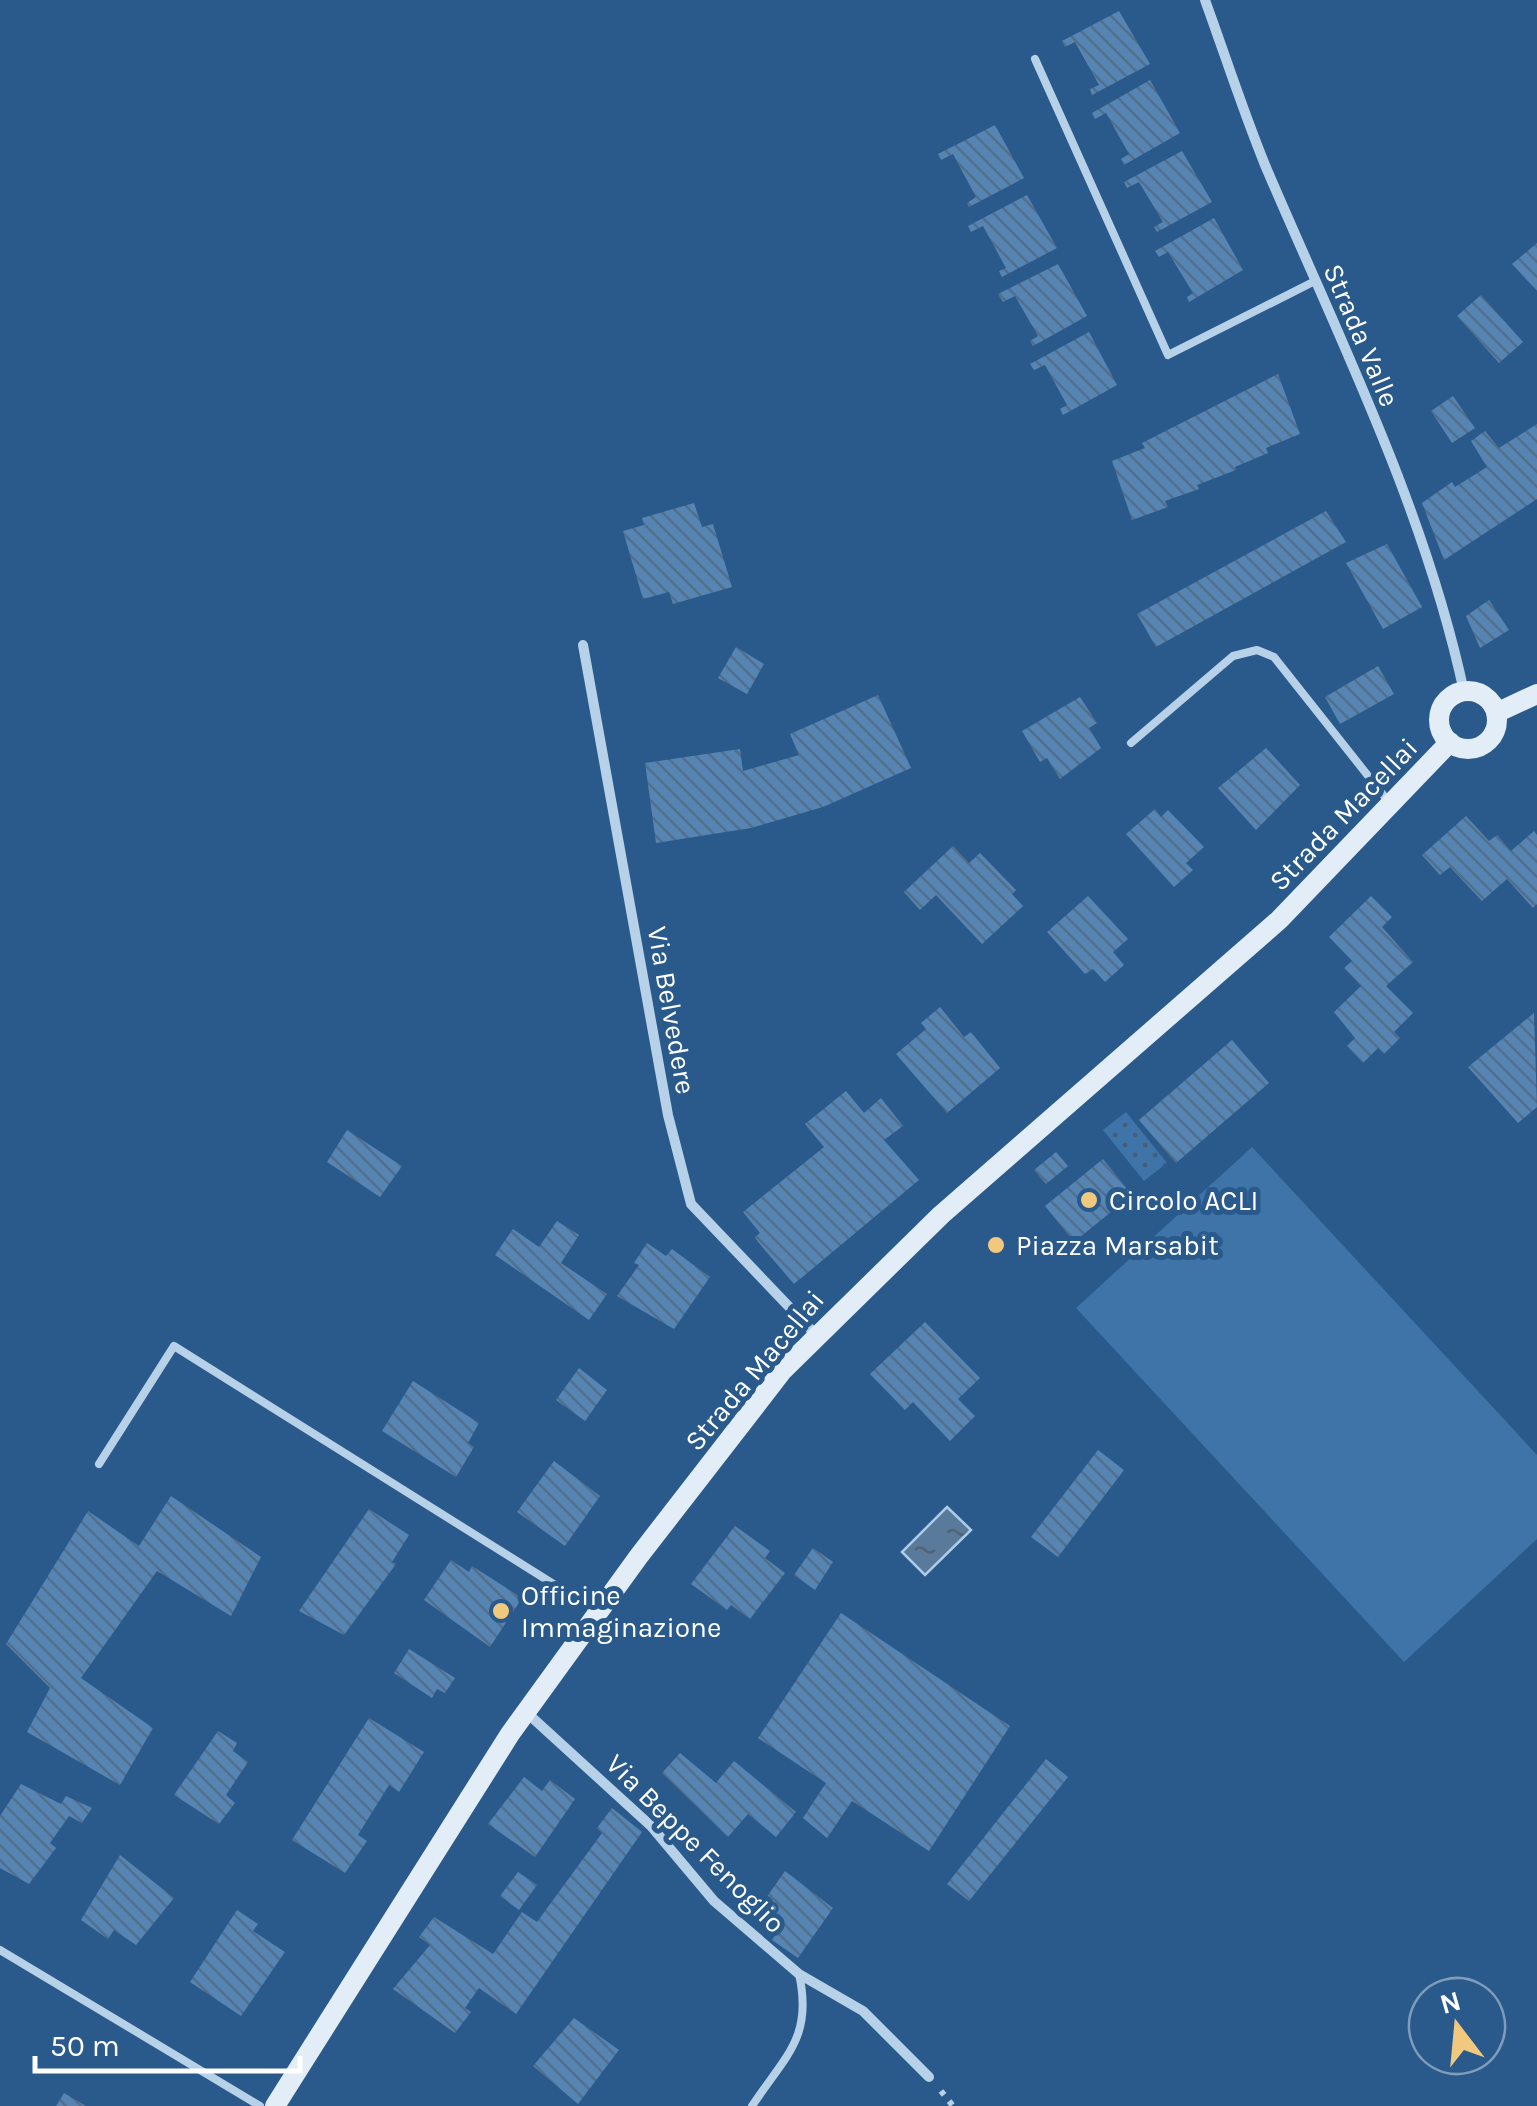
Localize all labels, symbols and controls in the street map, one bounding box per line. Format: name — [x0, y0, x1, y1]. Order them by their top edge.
street label: Strada Valle — [1317, 259, 1406, 412]
street label: Strada Macellai — [1262, 731, 1424, 897]
street label: Via Belvedere — [641, 924, 702, 1097]
place label: Circolo ACLI — [1109, 1184, 1258, 1217]
marker: Circolo ACLI — [1078, 1189, 1100, 1211]
place label: Piazza Marsabit — [1016, 1229, 1219, 1262]
marker: Piazza Marsabit — [985, 1234, 1007, 1256]
street label: Strada Macellai — [678, 1283, 831, 1457]
place label: Officine Immaginazione — [521, 1579, 721, 1644]
marker: Officine Immaginazione — [490, 1600, 512, 1622]
street label: Via Beppe Fenoglio — [599, 1747, 792, 1940]
north arrow — [1407, 1976, 1507, 2076]
text: N — [1436, 1984, 1464, 2021]
scale bar — [35, 2011, 300, 2073]
text: 50 m — [50, 2028, 120, 2064]

